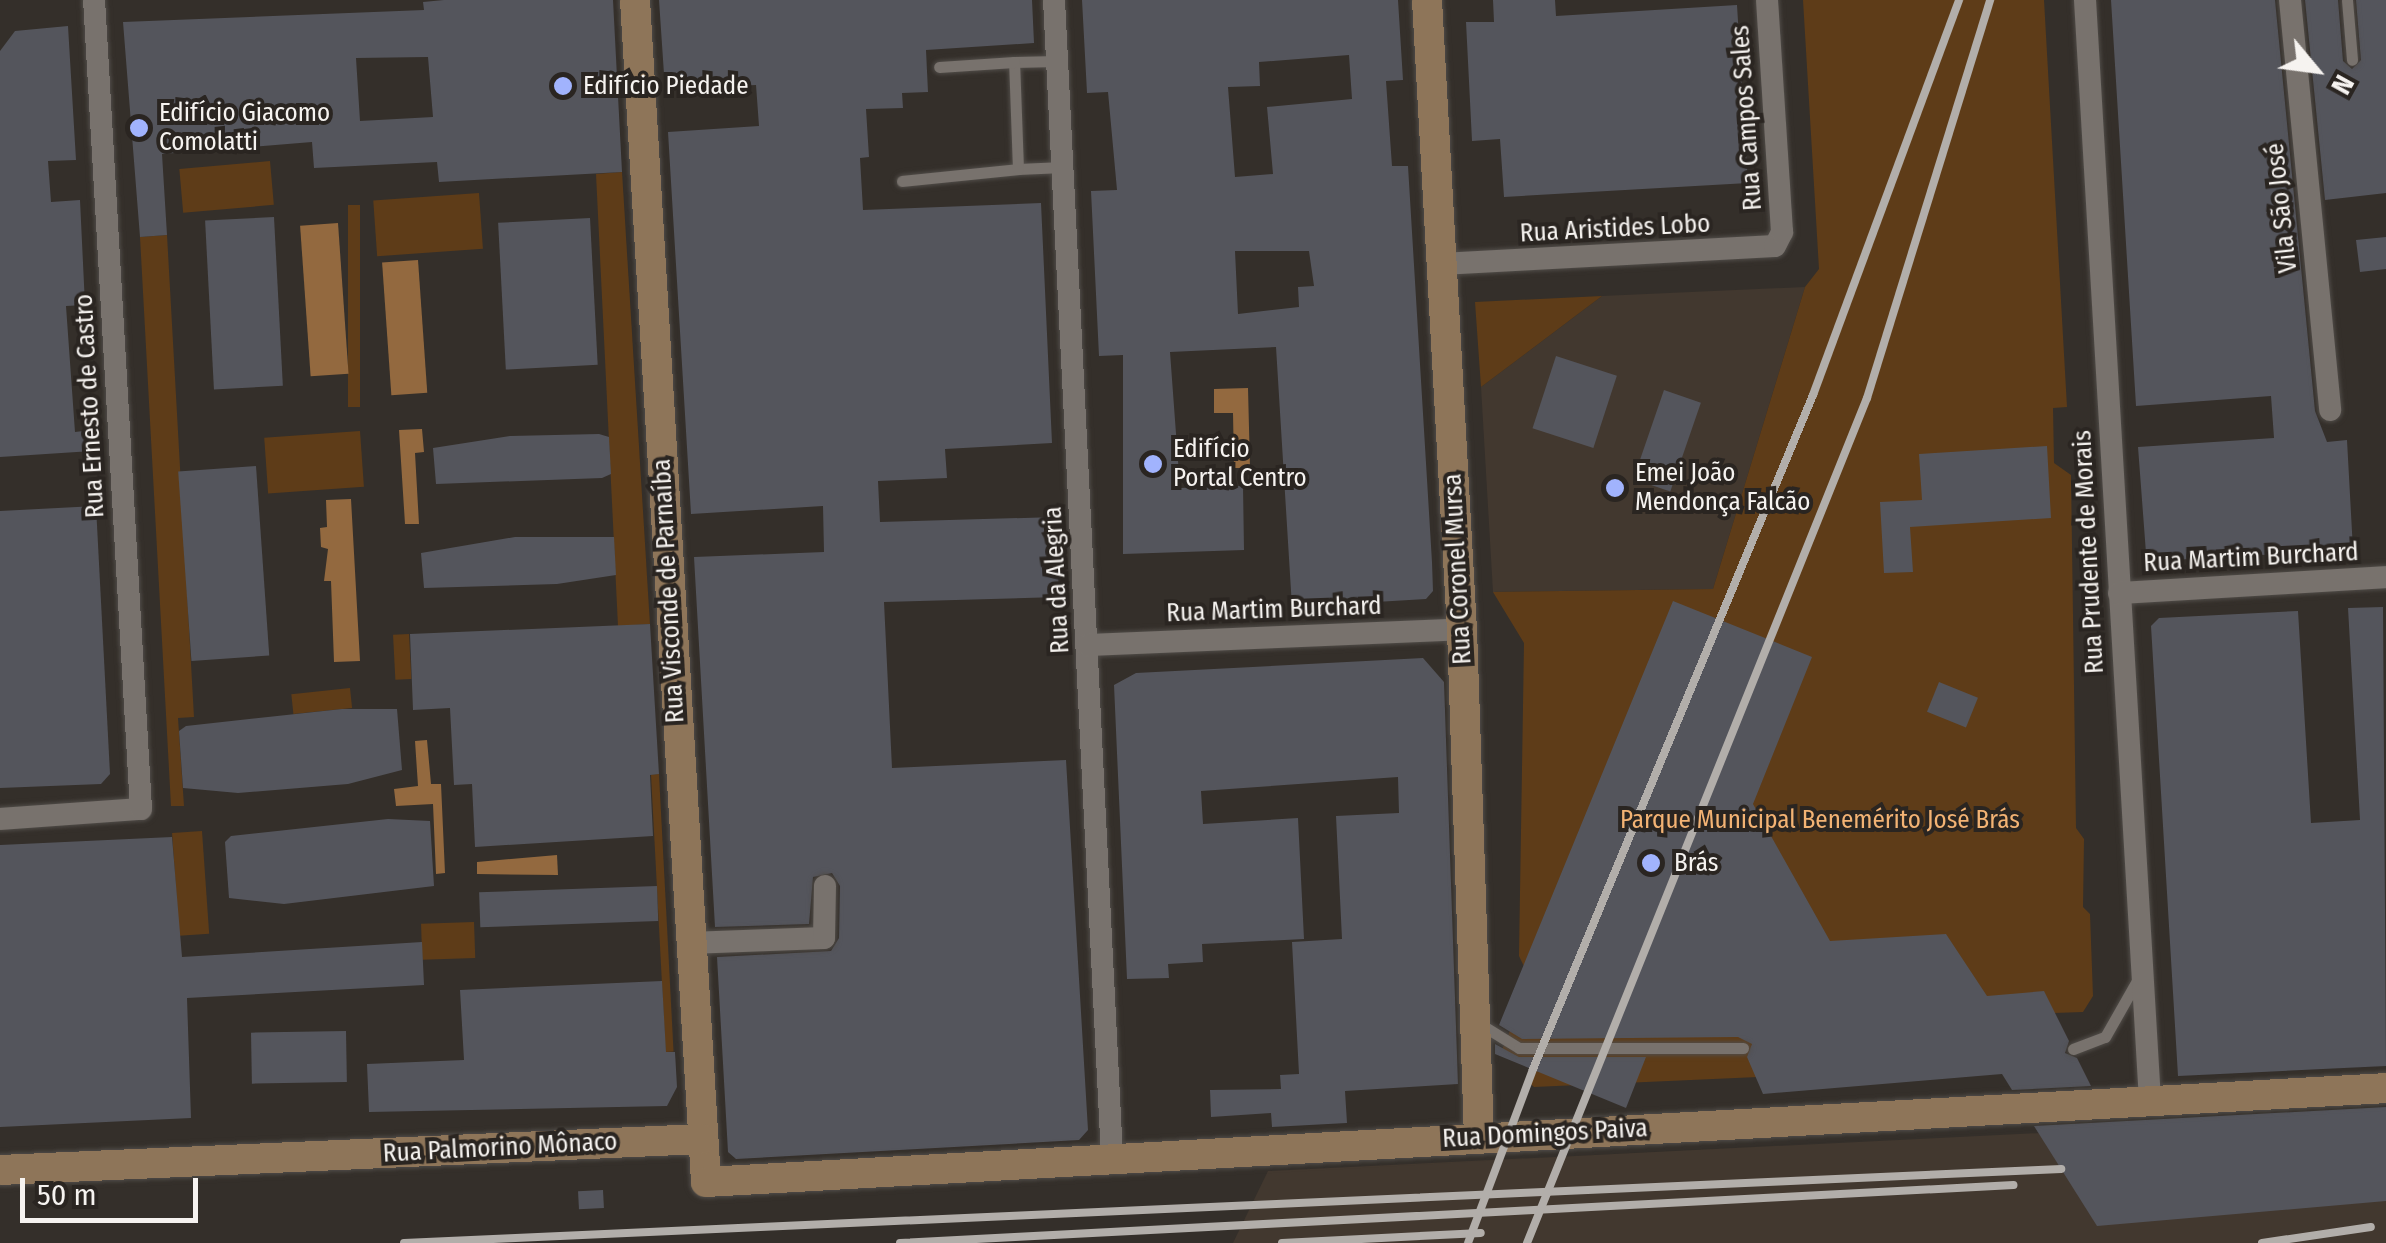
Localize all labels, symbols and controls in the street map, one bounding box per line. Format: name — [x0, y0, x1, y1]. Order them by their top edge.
north arrow — [2266, 20, 2366, 120]
street label: Rua Campos Sales — [1726, 24, 1768, 212]
text: N — [2324, 69, 2361, 100]
place label: Edifício Piedade — [583, 71, 749, 101]
marker: Edifício Piedade — [552, 75, 574, 97]
place label: Edifício Giacomo Comolatti — [159, 99, 330, 158]
marker: Edifício Giacomo Comolatti — [128, 117, 150, 139]
street label: Vila São José — [2260, 142, 2304, 274]
street label: Rua Aristides Lobo — [1519, 209, 1711, 249]
street label: Rua Ernesto de Castro — [69, 293, 111, 519]
street label: Rua Prudente de Morais — [2068, 429, 2110, 675]
place label: Edifício Portal Centro — [1173, 435, 1307, 494]
marker: Edifício Portal Centro — [1142, 453, 1164, 475]
street label: Rua Visconde de Parnaíba — [647, 458, 691, 724]
place label: Emei João Mendonça Falcão — [1635, 459, 1810, 518]
street label: Rua Coronel Mursa — [1438, 473, 1478, 665]
marker: Emei João Mendonça Falcão — [1604, 477, 1626, 499]
street label: Rua da Alegria — [1038, 506, 1076, 654]
street label: Rua Martim Burchard — [2143, 537, 2359, 579]
street label: Rua Martim Burchard — [1166, 591, 1382, 629]
park label: Parque Municipal Benemérito José Brás — [1620, 805, 2020, 835]
place label: Brás — [1674, 848, 1718, 878]
marker: Brás — [1638, 850, 1664, 876]
street label: Rua Domingos Paiva — [1442, 1114, 1648, 1154]
street label: Rua Palmorino Mônaco — [382, 1127, 618, 1169]
scale bar — [25, 1158, 202, 1220]
text: 50 m — [37, 1177, 97, 1213]

